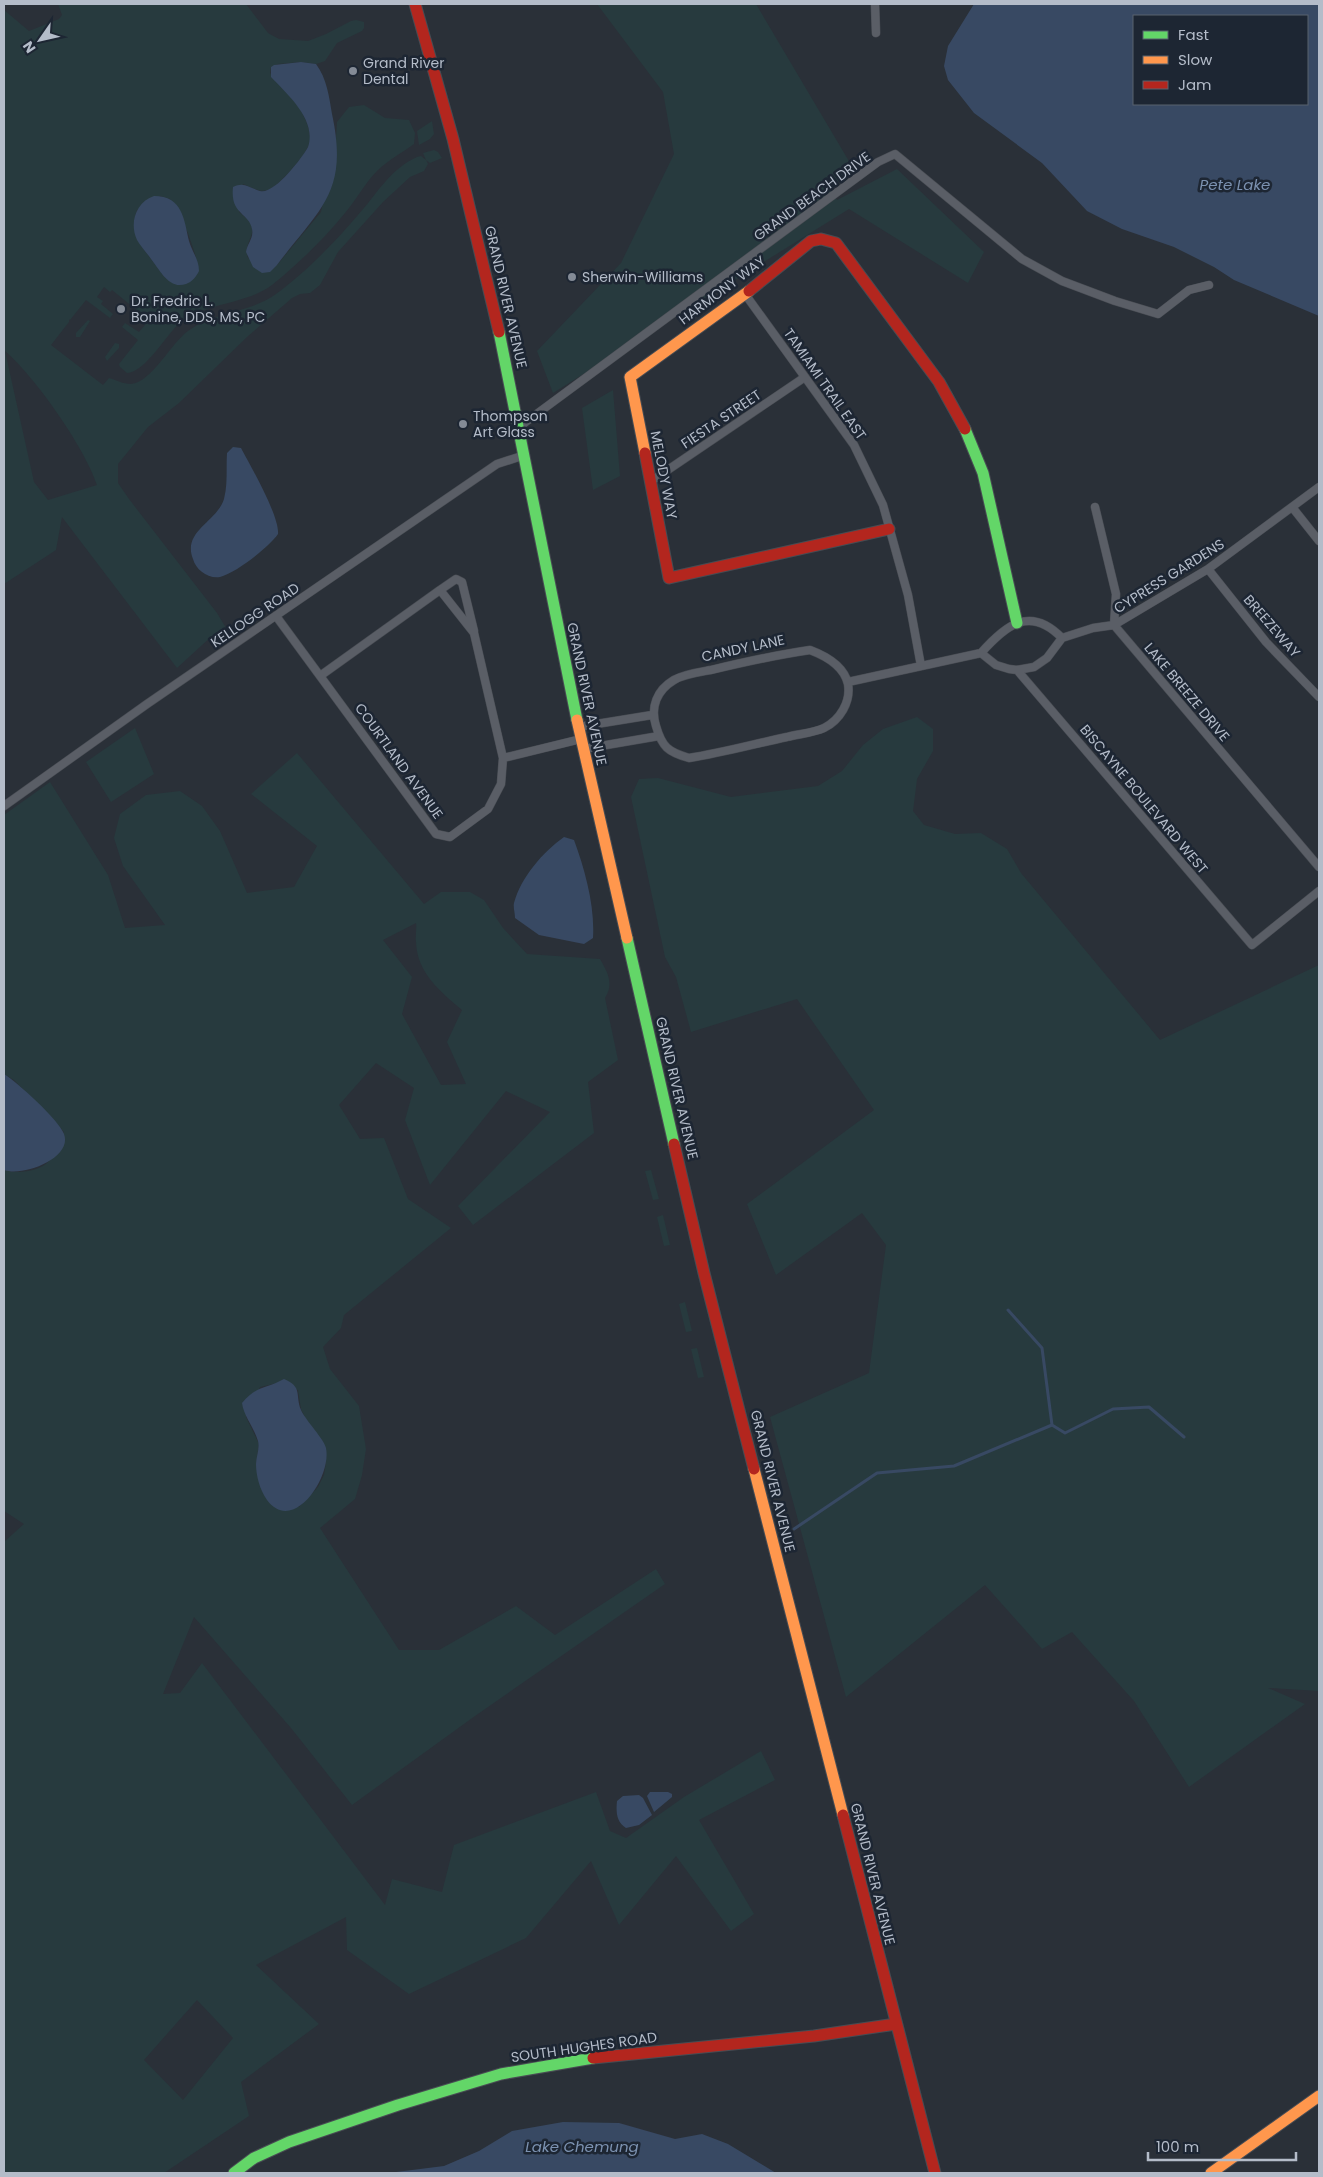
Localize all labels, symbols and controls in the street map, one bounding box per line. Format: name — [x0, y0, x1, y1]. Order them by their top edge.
north arrow — [15, 15, 65, 65]
legend — [1133, 15, 1308, 105]
text: Fast — [1178, 24, 1209, 45]
text: N — [18, 37, 40, 57]
text: Slow — [1178, 49, 1213, 70]
place label: Grand River Dental — [363, 53, 444, 89]
marker: Grand River Dental — [347, 65, 359, 77]
text: Jam — [1178, 74, 1212, 95]
street label: GRAND BEACH DRIVE — [749, 147, 875, 245]
water label: Pete Lake — [1200, 174, 1270, 195]
street label: GRAND RIVER AVENUE — [480, 224, 532, 370]
street label: HARMONY WAY — [675, 251, 769, 329]
place label: Sherwin-Williams — [582, 267, 703, 287]
marker: Sherwin-Williams — [566, 271, 578, 283]
place label: Dr. Fredric L. Bonine, DDS, MS, PC — [131, 291, 265, 327]
marker: Dr. Fredric L. Bonine, DDS, MS, PC — [115, 303, 127, 315]
street label: TAMIAMI TRAIL EAST — [779, 324, 871, 444]
street label: FIESTA STREET — [677, 385, 765, 453]
place label: Thompson Art Glass — [473, 406, 548, 442]
marker: Thompson Art Glass — [457, 418, 469, 430]
street label: MELODY WAY — [646, 429, 682, 521]
street label: CYPRESS GARDENS — [1110, 534, 1228, 618]
street label: KELLOGG ROAD — [207, 578, 303, 652]
street label: BREEZEWAY — [1239, 590, 1305, 662]
street label: GRAND RIVER AVENUE — [562, 621, 612, 767]
street label: CANDY LANE — [700, 629, 786, 667]
street label: LAKE BREEZE DRIVE — [1140, 638, 1234, 746]
street label: COURTLAND AVENUE — [350, 699, 448, 823]
street label: BISCAYNE BOULEVARD WEST — [1075, 720, 1213, 878]
street label: GRAND RIVER AVENUE — [651, 1015, 703, 1161]
street label: GRAND RIVER AVENUE — [746, 1408, 800, 1554]
street label: GRAND RIVER AVENUE — [846, 1801, 900, 1947]
street label: SOUTH HUGHES ROAD — [510, 2027, 658, 2067]
scale bar — [1148, 2130, 1296, 2162]
water label: Lake Chemung — [525, 2136, 639, 2157]
text: 100 m — [1156, 2136, 1199, 2157]

